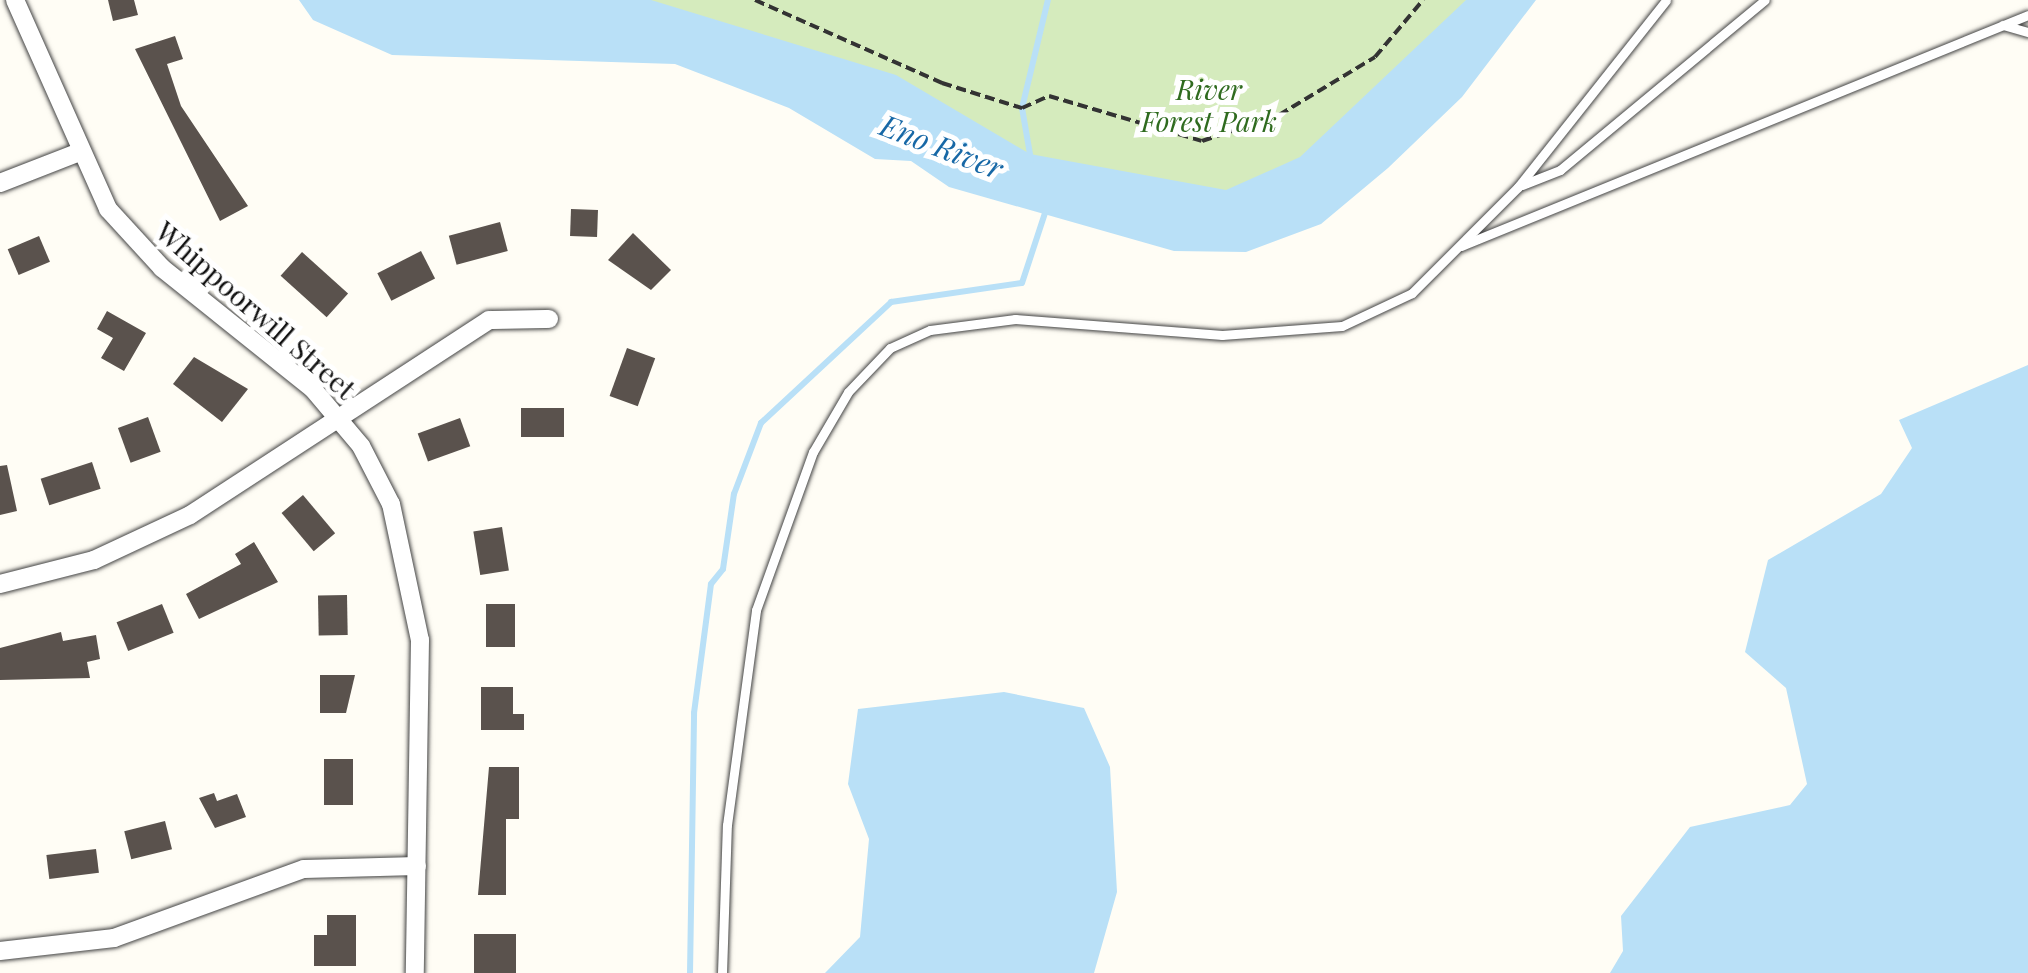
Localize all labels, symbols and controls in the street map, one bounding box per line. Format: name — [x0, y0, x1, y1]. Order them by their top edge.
park label: River Forest Park — [1141, 72, 1277, 138]
water label: Eno River — [876, 106, 1008, 186]
street label: Whippoorwill Street — [149, 214, 363, 406]

